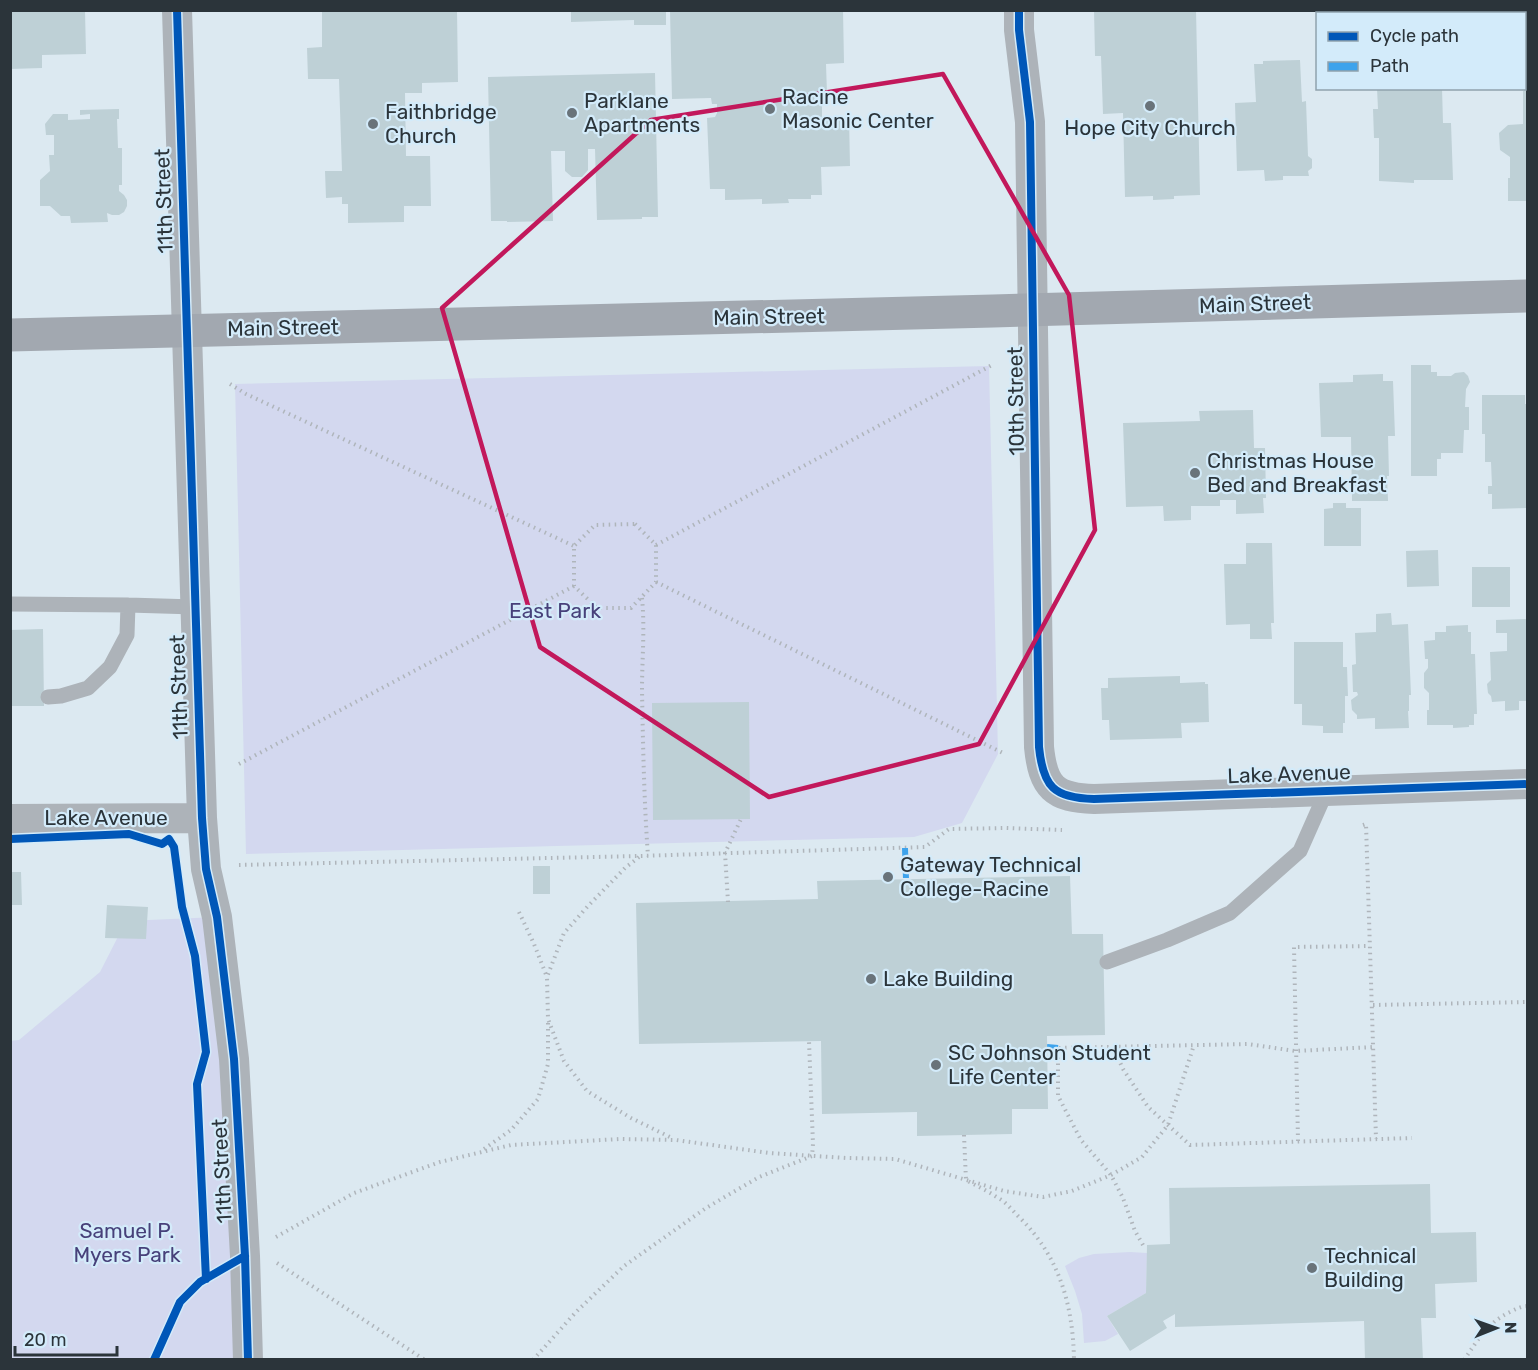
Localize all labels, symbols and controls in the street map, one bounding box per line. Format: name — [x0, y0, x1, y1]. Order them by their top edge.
legend — [1316, 12, 1526, 90]
text: Cycle path — [1370, 25, 1459, 47]
text: Path — [1370, 55, 1409, 77]
place label: Racine Masonic Center — [782, 84, 934, 133]
place label: Parklane Apartments — [584, 88, 700, 137]
place label: Faithbridge Church — [385, 99, 497, 148]
marker: Hope City Church — [1143, 99, 1157, 113]
marker: Racine Masonic Center — [763, 102, 777, 116]
marker: Parklane Apartments — [565, 106, 579, 120]
place label: Hope City Church — [1064, 115, 1236, 140]
marker: Faithbridge Church — [366, 117, 380, 131]
street label: 11th Street — [149, 148, 178, 254]
street label: Main Street — [1199, 289, 1311, 318]
street label: Main Street — [713, 303, 825, 330]
street label: Main Street — [227, 314, 339, 341]
street label: 10th Street — [1002, 346, 1029, 456]
place label: Christmas House Bed and Breakfast — [1207, 448, 1387, 497]
marker: Christmas House Bed and Breakfast — [1188, 466, 1202, 480]
park label: East Park — [509, 598, 601, 623]
street label: 11th Street — [164, 634, 193, 740]
street label: Lake Avenue — [1227, 759, 1351, 788]
street label: Lake Avenue — [44, 805, 168, 830]
place label: Gateway Technical College-Racine — [900, 852, 1081, 901]
marker: Gateway Technical College-Racine — [881, 870, 895, 884]
place label: Lake Building — [883, 966, 1013, 991]
marker: Lake Building — [864, 972, 878, 986]
place label: SC Johnson Student Life Center — [948, 1040, 1151, 1089]
marker: SC Johnson Student Life Center — [929, 1058, 943, 1072]
street label: 11th Street — [206, 1118, 237, 1224]
park label: Samuel P. Myers Park — [73, 1218, 181, 1267]
place label: Technical Building — [1324, 1243, 1416, 1292]
marker: Technical Building — [1305, 1261, 1319, 1275]
north arrow — [1466, 1298, 1526, 1358]
scale bar — [15, 1319, 117, 1357]
text: N — [1501, 1322, 1520, 1334]
text: 20 m — [24, 1329, 66, 1351]

